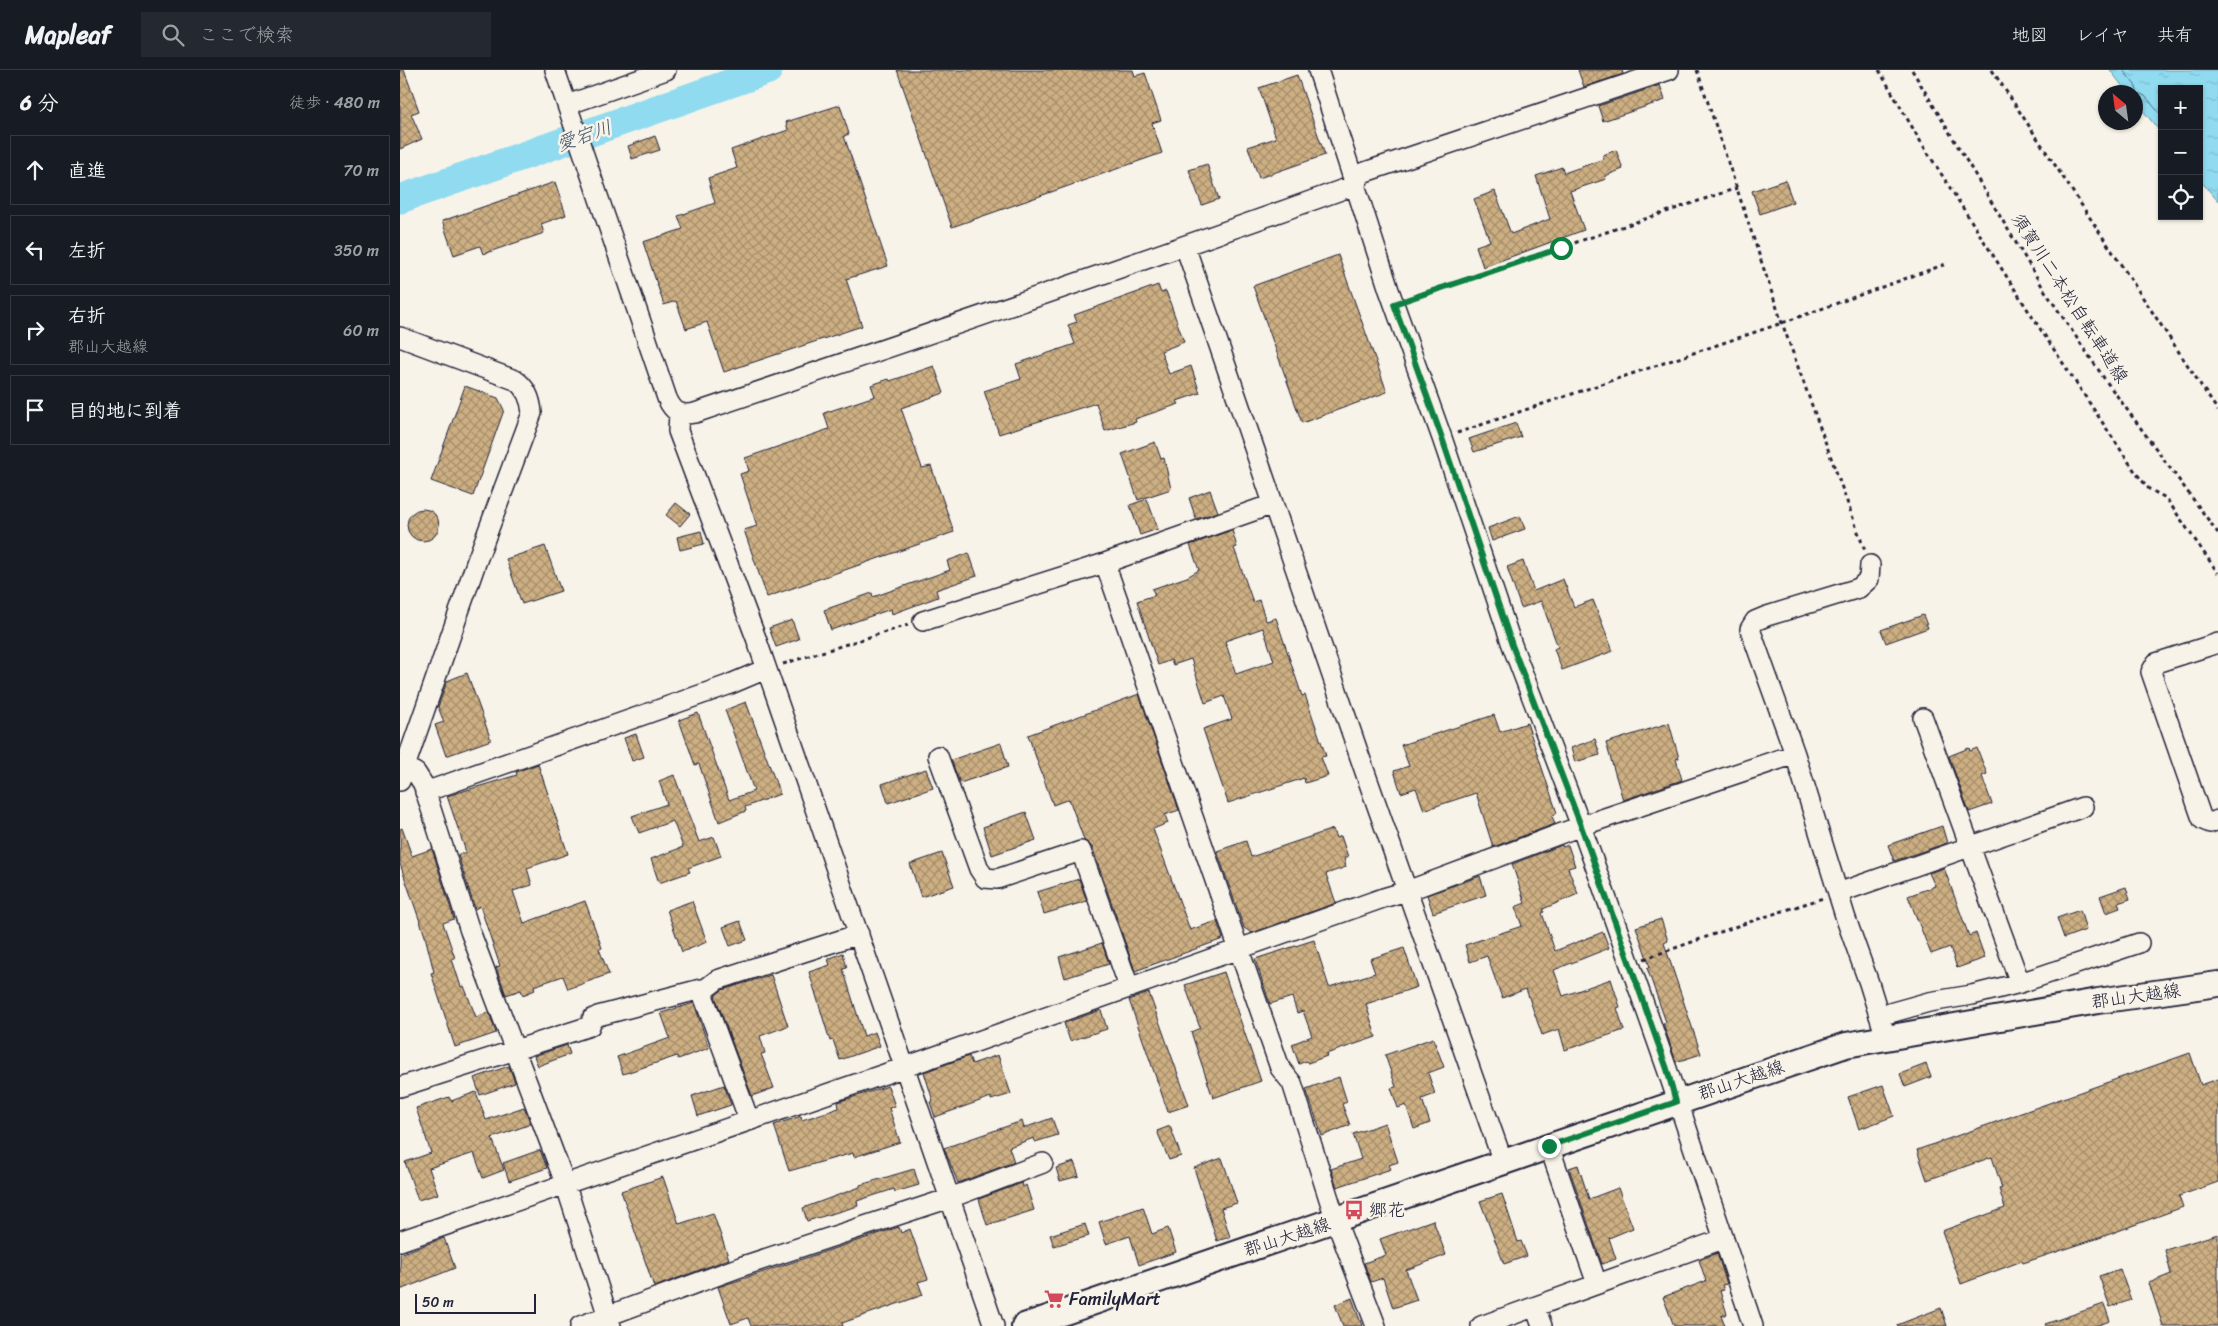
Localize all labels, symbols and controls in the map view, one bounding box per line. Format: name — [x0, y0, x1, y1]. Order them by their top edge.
search box — [141, 12, 491, 57]
text: Mapleaf — [25, 14, 111, 56]
text: ここで検索 — [199, 18, 294, 51]
text: 地図 — [2012, 19, 2048, 51]
text: レイヤ — [2076, 19, 2129, 51]
text: 共有 — [2157, 19, 2193, 51]
icon: search — [159, 21, 187, 49]
text: 6 分 — [20, 84, 58, 122]
north arrow — [2098, 85, 2143, 130]
map controls — [2158, 85, 2203, 220]
button: + — [2158, 85, 2203, 130]
text: 徒歩 · 480 m — [289, 88, 380, 117]
water label: 愛宕川 — [552, 111, 616, 160]
button: − — [2158, 130, 2203, 175]
text: 直進 — [68, 154, 106, 187]
icon: ahead — [21, 156, 49, 184]
text: 70 m — [343, 156, 379, 185]
button: locate — [2158, 175, 2203, 220]
street label: 須賀川二本松自転車道線 — [2003, 206, 2137, 390]
text: 左折 — [68, 234, 106, 267]
icon: left — [21, 236, 49, 264]
text: 350 m — [334, 236, 379, 265]
route start — [1550, 237, 1573, 260]
text: 右折 — [68, 299, 106, 332]
icon: right — [21, 316, 49, 344]
text: 60 m — [343, 316, 379, 345]
text: 郡山大越線 — [68, 332, 148, 361]
text: 目的地に到着 — [68, 394, 182, 427]
icon: arrive — [21, 396, 49, 424]
street label: 郡山大越線 — [2089, 974, 2183, 1018]
street label: 郡山大越線 — [1693, 1050, 1789, 1110]
route end — [1538, 1135, 1561, 1158]
place label: 郷花 — [1369, 1194, 1405, 1226]
bus stop icon: 郷花 — [1343, 1199, 1365, 1221]
street label: 郡山大越線 — [1239, 1208, 1335, 1266]
place label: FamilyMart — [1069, 1283, 1161, 1315]
supermarket icon: FamilyMart — [1043, 1288, 1065, 1310]
text: 50 m — [422, 1290, 454, 1315]
scale bar — [415, 1291, 536, 1314]

